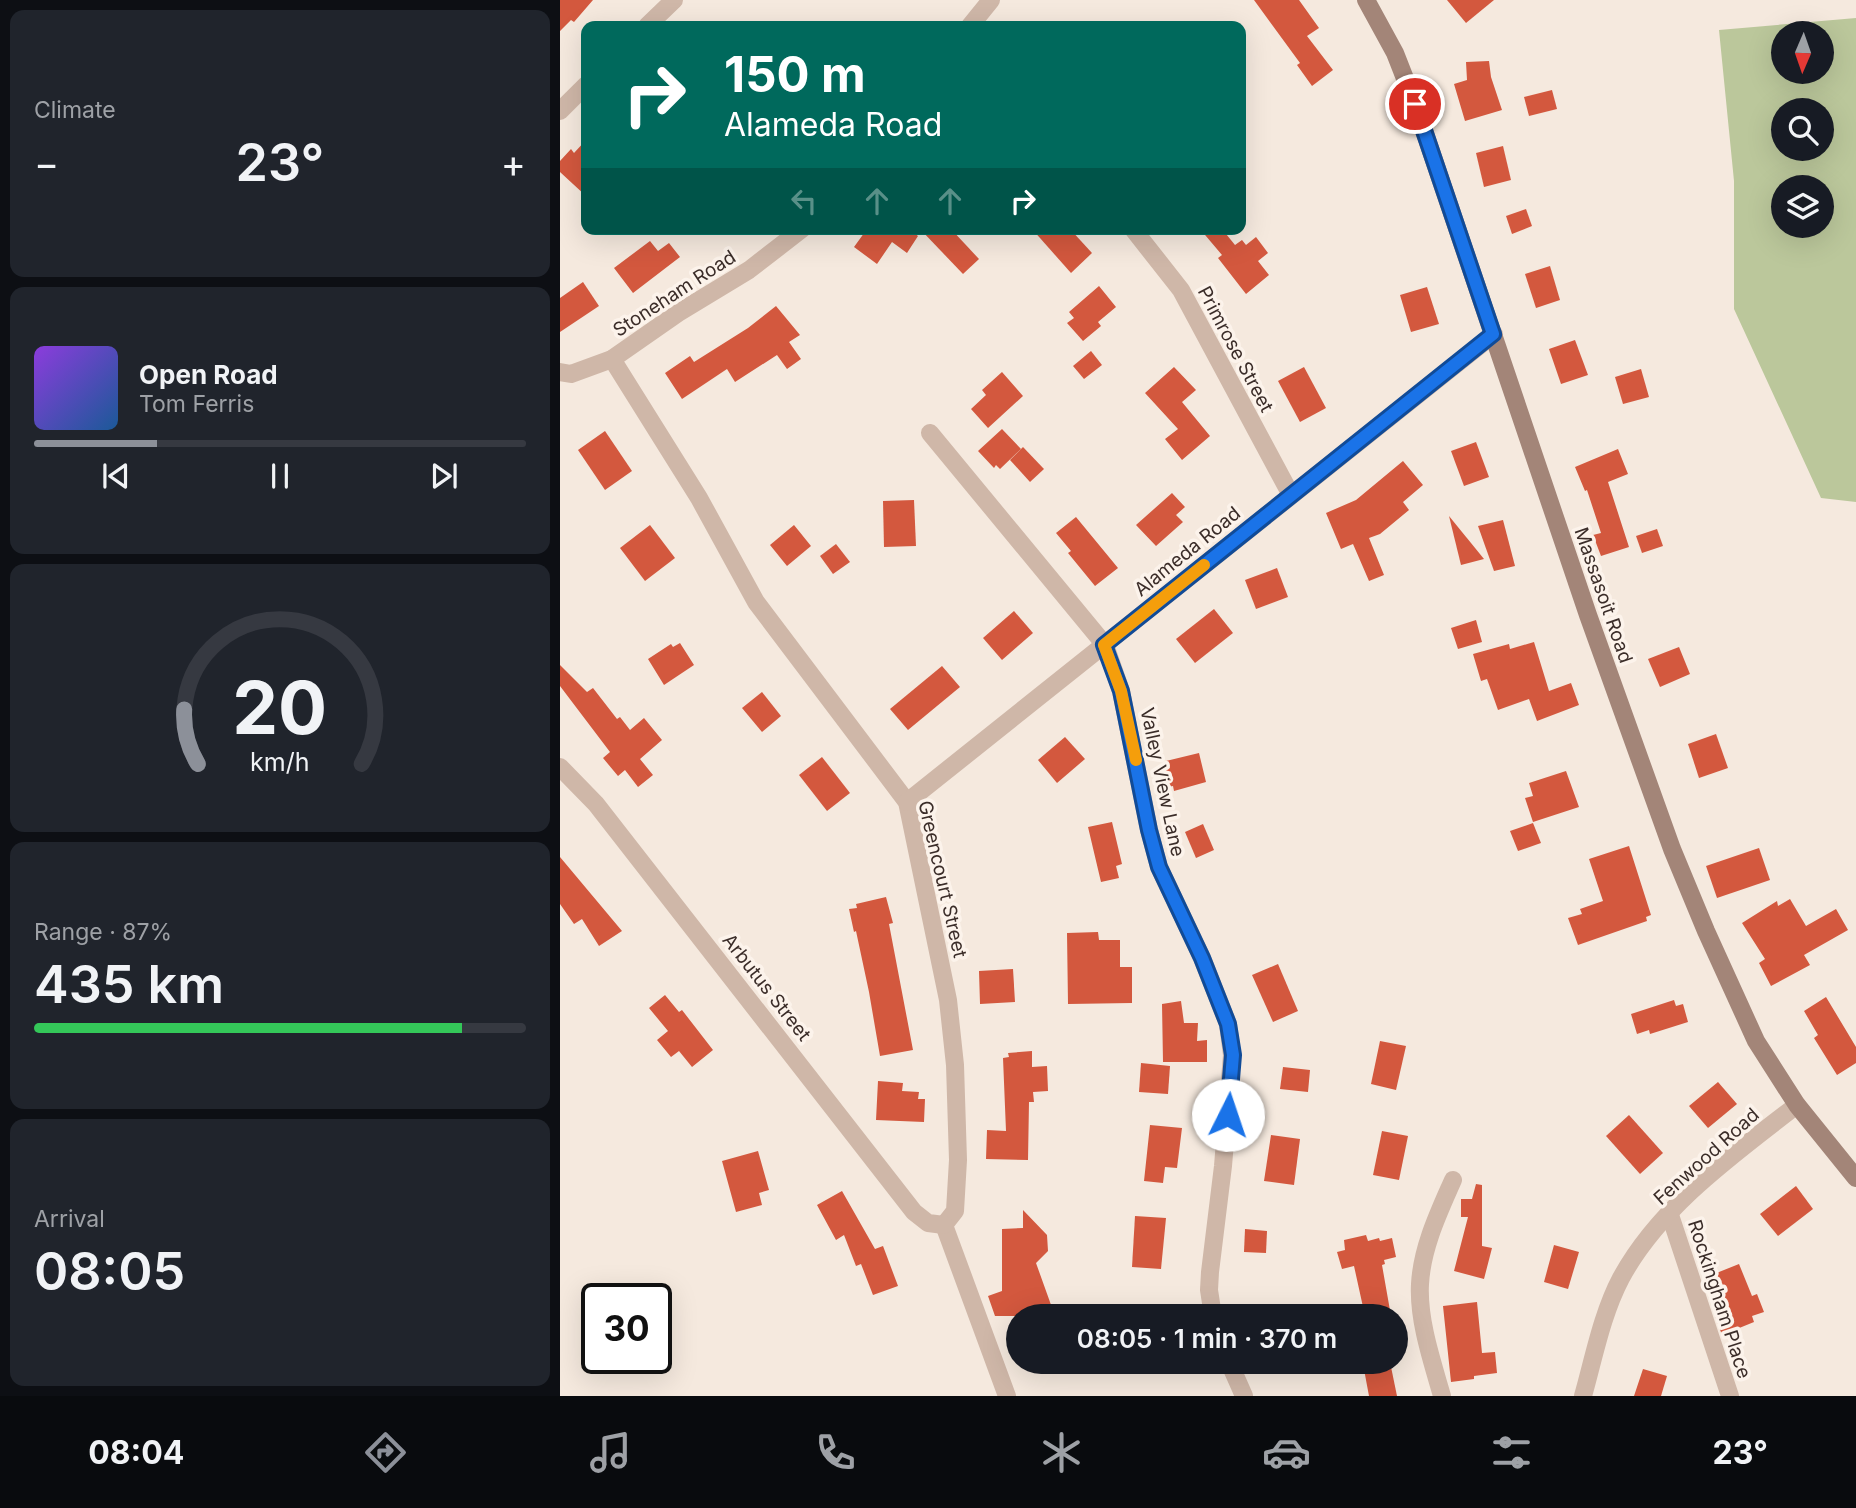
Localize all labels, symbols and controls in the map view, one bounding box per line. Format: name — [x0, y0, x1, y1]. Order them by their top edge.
north arrow — [1771, 21, 1834, 84]
map controls — [1771, 21, 1834, 238]
text: 150 m — [724, 45, 866, 104]
icon: right — [609, 49, 700, 140]
pin — [1385, 74, 1445, 134]
icon: arrive — [1396, 85, 1434, 123]
text: Climate — [34, 96, 116, 124]
button: search — [1771, 98, 1834, 161]
text: Alameda Road — [724, 105, 942, 144]
text: 23° — [236, 131, 324, 194]
text: − — [34, 140, 59, 186]
text: + — [501, 140, 526, 186]
button: layers — [1771, 175, 1834, 238]
icon: left — [785, 182, 823, 220]
icon: ahead — [858, 182, 896, 220]
icon: ahead — [931, 182, 969, 220]
icon: right — [1004, 182, 1042, 220]
street label: Stoneham Road — [609, 245, 740, 342]
street label: Primrose Street — [1193, 282, 1278, 416]
text: Open Road — [139, 359, 278, 390]
text: Tom Ferris — [139, 390, 254, 418]
icon: previous — [97, 457, 135, 495]
icon: pause — [261, 457, 299, 495]
icon: next — [425, 457, 463, 495]
street label: Alameda Road — [1130, 502, 1245, 601]
street label: Massasoit Road — [1570, 524, 1638, 666]
text: 20 — [233, 663, 327, 752]
street label: Valley View Lane — [1135, 705, 1190, 859]
text: km/h — [250, 747, 310, 777]
street label: Greencourt Street — [913, 798, 972, 960]
text: Range · 87% — [34, 918, 172, 946]
street label: Arbutus Street — [718, 929, 816, 1046]
text: 435 km — [34, 953, 224, 1016]
position arrow — [1191, 1078, 1265, 1152]
street label: Fenwood Road — [1649, 1103, 1764, 1210]
text: Arrival — [34, 1205, 105, 1233]
street label: Rockingham Place — [1683, 1217, 1756, 1381]
text: 08:05 — [34, 1240, 185, 1303]
speed limit sign: 30 — [581, 1283, 672, 1374]
text: 08:05 · 1 min · 370 m — [1077, 1323, 1337, 1354]
icon: directions — [361, 1428, 410, 1477]
icon: music — [586, 1428, 635, 1477]
icon: phone — [811, 1428, 860, 1477]
icon: climate — [1037, 1428, 1086, 1477]
icon: car — [1262, 1428, 1311, 1477]
icon: filters — [1487, 1428, 1536, 1477]
text: 08:04 — [88, 1433, 184, 1472]
text: 23° — [1713, 1433, 1768, 1472]

